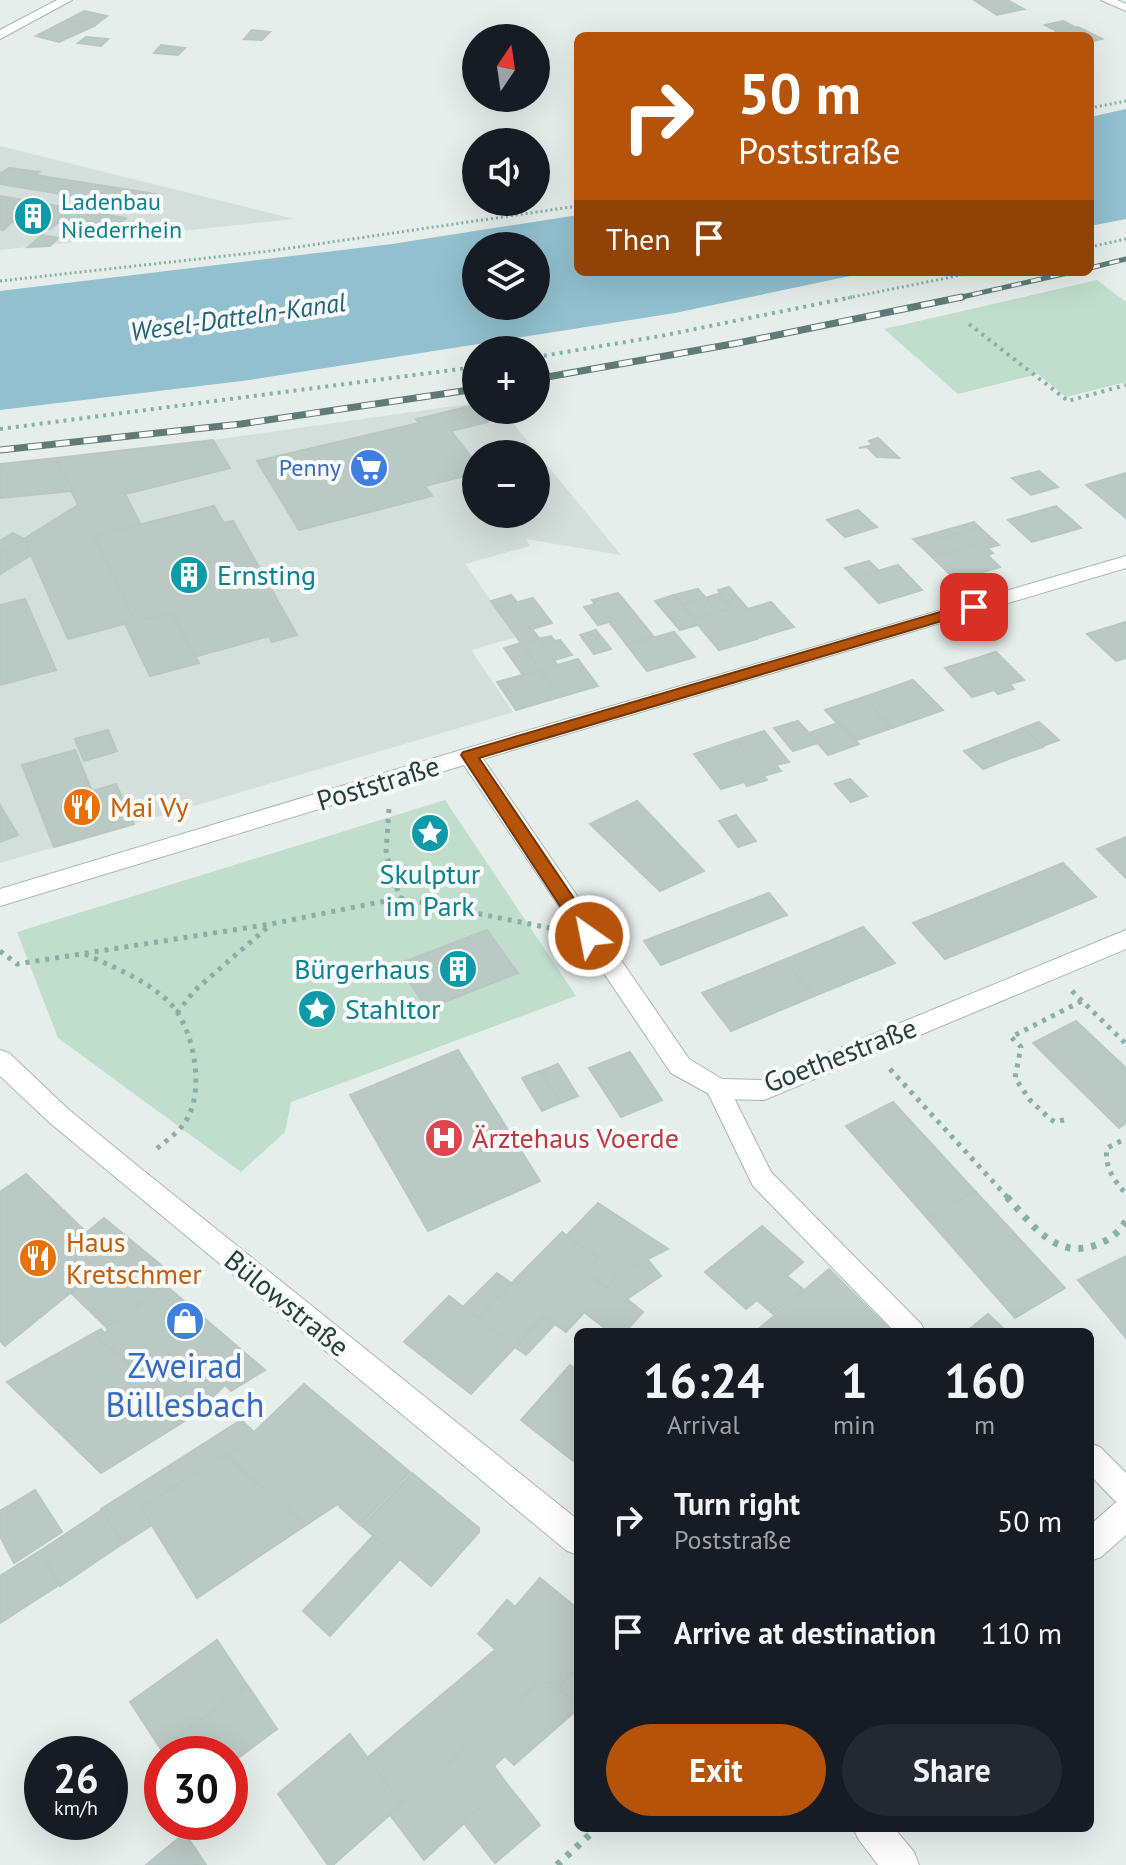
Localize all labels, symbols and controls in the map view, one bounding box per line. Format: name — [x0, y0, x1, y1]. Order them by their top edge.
north arrow — [462, 24, 550, 112]
map controls — [462, 24, 550, 528]
text: 50 m — [738, 57, 861, 129]
icon: right — [606, 64, 710, 168]
text: Poststraße — [738, 127, 901, 174]
button: sound — [462, 128, 550, 216]
place label: Ladenbau Niederrhein — [61, 186, 182, 245]
building icon: Ladenbau Niederrhein — [12, 195, 54, 237]
icon: arrive — [687, 216, 731, 260]
text: Then — [606, 219, 671, 258]
button: layers — [462, 232, 550, 320]
water label: Wesel-Datteln-Kanal — [128, 285, 348, 348]
button: + — [462, 336, 550, 424]
button: − — [462, 440, 550, 528]
supermarket icon: Penny — [348, 447, 390, 489]
place label: Penny — [279, 452, 341, 483]
building icon: Ernsting — [168, 554, 210, 596]
place label: Ernsting — [217, 556, 316, 593]
pin — [940, 573, 1008, 641]
icon: arrive — [952, 585, 996, 629]
street label: Poststraße — [312, 746, 444, 819]
restaurant icon: Mai Vy — [61, 786, 103, 828]
place label: Mai Vy — [110, 788, 189, 825]
place icon: Skulptur im Park — [409, 812, 451, 854]
place label: Skulptur im Park — [380, 855, 481, 924]
position arrow — [547, 894, 631, 978]
building icon: Bürgerhaus — [437, 948, 479, 990]
place label: Bürgerhaus — [294, 950, 430, 987]
place icon: Stahltor — [296, 988, 338, 1030]
place label: Stahltor — [345, 990, 441, 1027]
street label: Goethestraße — [758, 1008, 922, 1101]
hospital icon: Ärztehaus Voerde — [423, 1117, 465, 1159]
place label: Ärztehaus Voerde — [472, 1119, 679, 1156]
place label: Haus Kretschmer — [66, 1223, 202, 1292]
restaurant icon: Haus Kretschmer — [17, 1237, 59, 1279]
street label: Bülowstraße — [217, 1241, 357, 1364]
shop icon: Zweirad Büllesbach — [164, 1300, 206, 1342]
place label: Zweirad Büllesbach — [106, 1343, 264, 1426]
text: 16:24 — [643, 1349, 764, 1411]
text: 1 — [840, 1349, 868, 1411]
text: 160 — [944, 1349, 1025, 1411]
text: Arrival — [667, 1408, 740, 1441]
text: min — [833, 1408, 875, 1441]
text: m — [974, 1408, 995, 1441]
text: Turn right — [674, 1484, 800, 1523]
icon: right — [606, 1498, 650, 1542]
text: 50 m — [997, 1501, 1062, 1540]
text: Poststraße — [674, 1523, 791, 1556]
icon: arrive — [606, 1610, 650, 1654]
text: Arrive at destination — [674, 1613, 936, 1652]
text: 110 m — [981, 1613, 1062, 1652]
button: Exit — [606, 1724, 826, 1816]
button: Share — [842, 1724, 1062, 1816]
speed limit sign: 30 — [144, 1736, 248, 1840]
text: 26 — [53, 1752, 99, 1804]
text: km/h — [54, 1795, 98, 1821]

